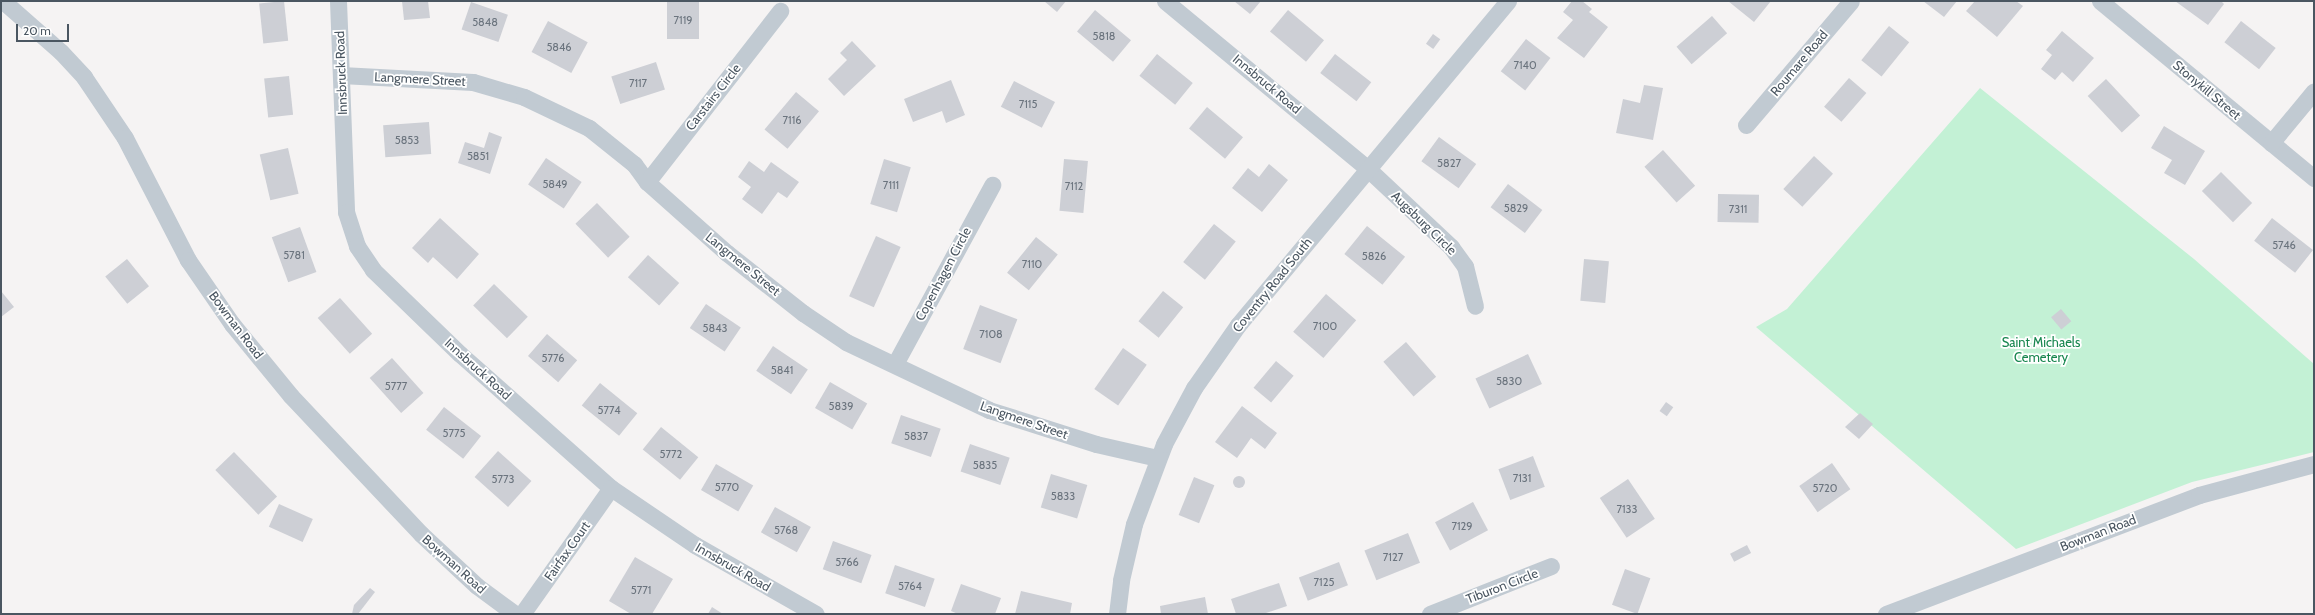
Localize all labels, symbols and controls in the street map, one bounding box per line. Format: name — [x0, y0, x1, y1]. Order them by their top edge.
house number: 7119 — [674, 13, 692, 27]
house number: 5848 — [472, 15, 498, 29]
scale bar — [18, 16, 71, 42]
text: 20 m — [23, 23, 51, 38]
street label: Roumare Road — [1767, 27, 1831, 99]
house number: 5818 — [1093, 29, 1115, 43]
street label: Innsbruck Road — [332, 31, 350, 115]
house number: 5846 — [546, 40, 572, 54]
street label: Innsbruck Road — [1230, 51, 1304, 117]
street label: Stonykill Street — [2170, 57, 2244, 123]
house number: 7140 — [1513, 58, 1537, 72]
street label: Carstairs Circle — [682, 61, 744, 133]
street label: Langmere Street — [374, 69, 466, 89]
house number: 7117 — [629, 76, 647, 90]
house number: 7115 — [1019, 97, 1037, 111]
house number: 7116 — [783, 113, 801, 127]
house number: 5853 — [395, 133, 419, 147]
house number: 5851 — [467, 149, 489, 163]
house number: 5827 — [1437, 156, 1461, 170]
house number: 5849 — [542, 177, 568, 191]
house number: 7111 — [883, 178, 899, 192]
house number: 7112 — [1065, 179, 1083, 193]
street label: Augsburg Circle — [1388, 188, 1460, 258]
house number: 5829 — [1504, 201, 1528, 215]
house number: 7311 — [1729, 202, 1747, 216]
street label: Copenhagen Circle — [912, 225, 974, 323]
street label: Langmere Street — [703, 229, 783, 299]
street label: Coventry Road South — [1229, 235, 1315, 335]
house number: 5746 — [2272, 238, 2296, 252]
house number: 5781 — [283, 248, 305, 262]
house number: 5826 — [1362, 249, 1386, 263]
house number: 7110 — [1022, 257, 1042, 271]
street label: Bowman Road — [206, 288, 266, 362]
house number: 7100 — [1313, 319, 1337, 333]
house number: 5843 — [703, 321, 727, 335]
house number: 7108 — [979, 327, 1003, 341]
street label: Innsbruck Road — [442, 335, 514, 403]
park label: Saint Michaels Cemetery — [2002, 335, 2080, 366]
house number: 5776 — [541, 351, 565, 365]
house number: 5841 — [771, 363, 793, 377]
house number: 5830 — [1496, 374, 1522, 388]
house number: 5777 — [385, 379, 407, 393]
street label: Langmere Street — [978, 398, 1070, 442]
house number: 5839 — [829, 399, 853, 413]
house number: 5774 — [598, 403, 620, 417]
house number: 5775 — [443, 426, 465, 440]
house number: 5837 — [904, 429, 928, 443]
house number: 5772 — [660, 447, 682, 461]
house number: 5835 — [973, 458, 997, 472]
house number: 7131 — [1513, 471, 1531, 485]
house number: 5773 — [492, 472, 514, 486]
house number: 5770 — [715, 480, 739, 494]
house number: 5720 — [1813, 481, 1837, 495]
house number: 5833 — [1051, 489, 1075, 503]
house number: 7133 — [1616, 502, 1638, 516]
street label: Bowman Road — [2058, 511, 2138, 555]
street label: Fairfax Court — [541, 518, 593, 584]
house number: 7129 — [1451, 519, 1473, 533]
house number: 5768 — [774, 523, 798, 537]
street label: Bowman Road — [419, 531, 489, 597]
street label: Innsbruck Road — [693, 539, 773, 595]
house number: 7127 — [1383, 550, 1403, 564]
house number: 5766 — [835, 555, 859, 569]
street label: Tiburon Circle — [1464, 565, 1540, 607]
house number: 7125 — [1314, 575, 1334, 589]
house number: 5764 — [898, 579, 922, 593]
house number: 5771 — [631, 583, 651, 597]

